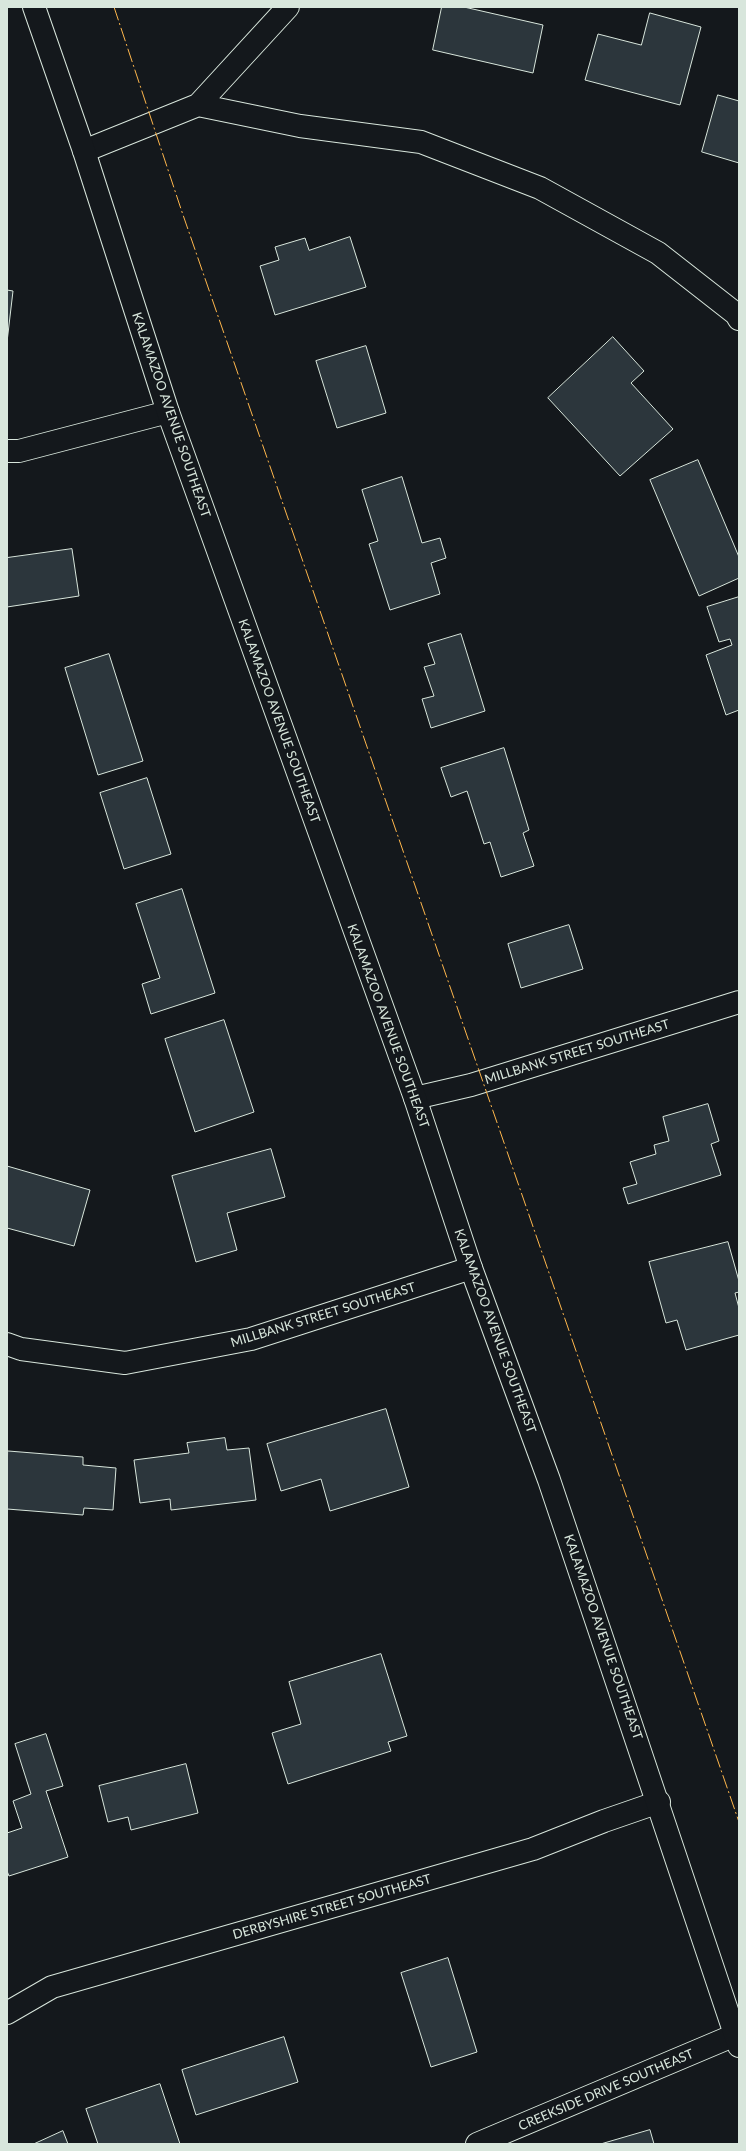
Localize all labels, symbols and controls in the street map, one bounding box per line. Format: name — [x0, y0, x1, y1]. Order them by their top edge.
street label: KALAMAZOO AVENUE SOUTHEAST — [128, 310, 214, 520]
street label: KALAMAZOO AVENUE SOUTHEAST — [235, 617, 323, 825]
street label: KALAMAZOO AVENUE SOUTHEAST — [344, 922, 432, 1130]
street label: MILLBANK STREET SOUTHEAST — [483, 1016, 671, 1088]
street label: KALAMAZOO AVENUE SOUTHEAST — [451, 1227, 539, 1435]
street label: MILLBANK STREET SOUTHEAST — [229, 1279, 417, 1351]
street label: KALAMAZOO AVENUE SOUTHEAST — [560, 1532, 646, 1742]
street label: DERBYSHIRE STREET SOUTHEAST — [231, 1871, 433, 1943]
street label: CREEKSIDE DRIVE SOUTHEAST — [516, 2046, 696, 2134]

